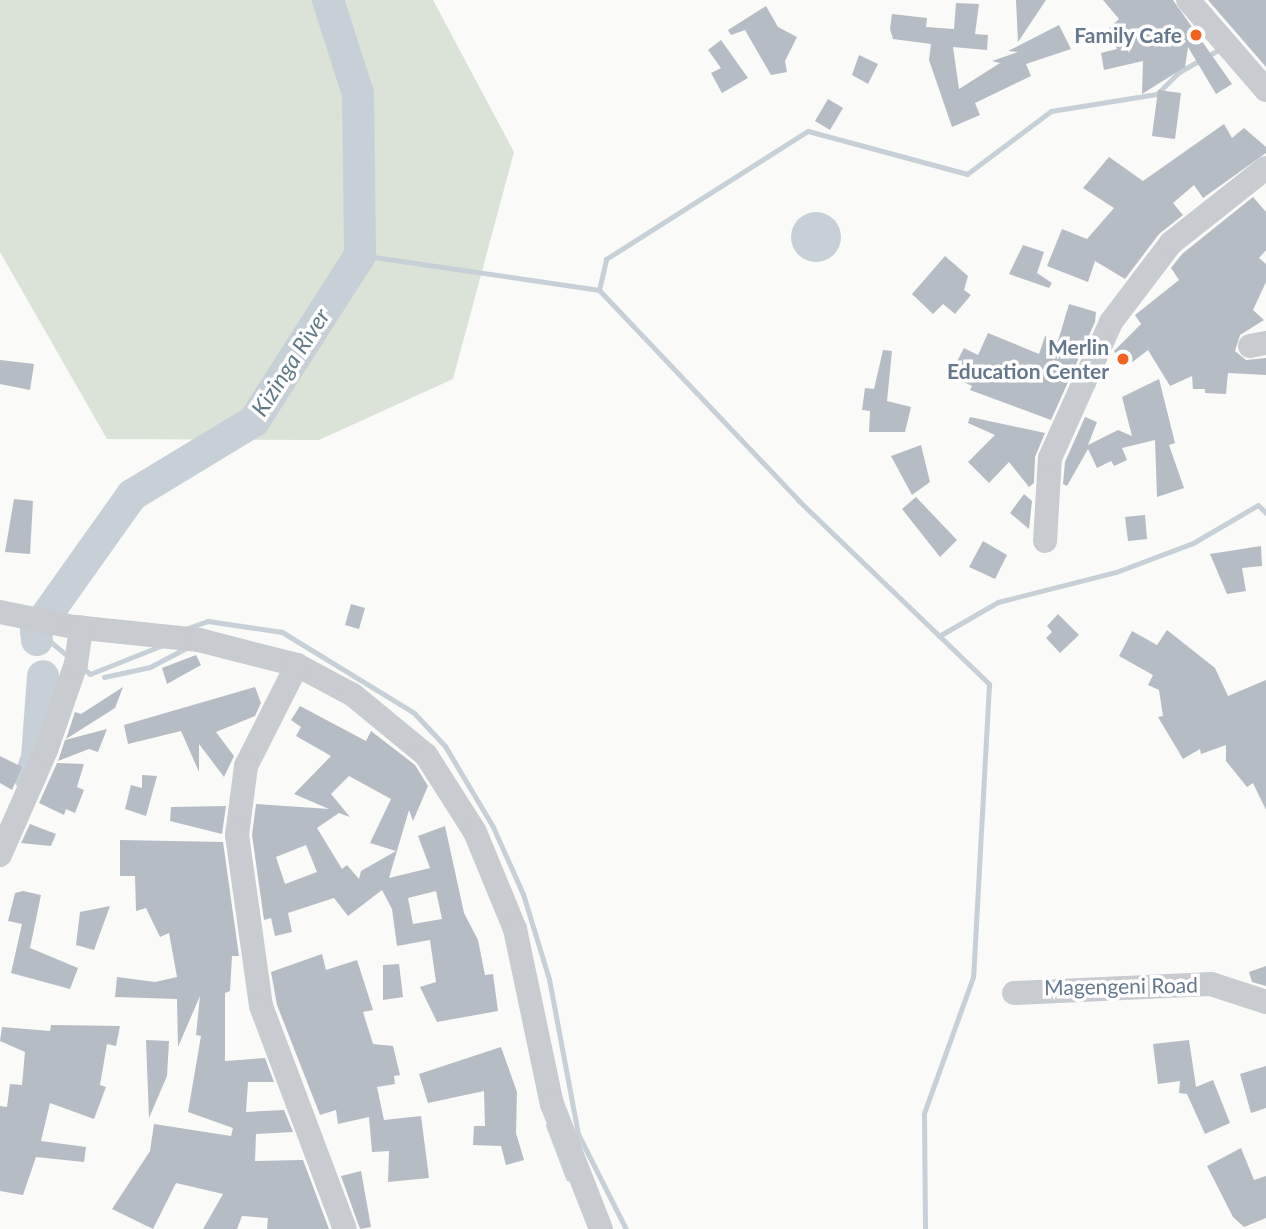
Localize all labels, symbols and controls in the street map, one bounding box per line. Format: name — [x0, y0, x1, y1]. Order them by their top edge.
place label: Family Cafe — [1074, 22, 1182, 48]
marker: Family Cafe — [1188, 27, 1204, 43]
water label: Kizinga River — [245, 303, 335, 421]
place label: Merlin Education Center — [947, 334, 1109, 384]
marker: Merlin Education Center — [1115, 351, 1131, 367]
street label: Magengeni Road — [1044, 972, 1198, 1000]

